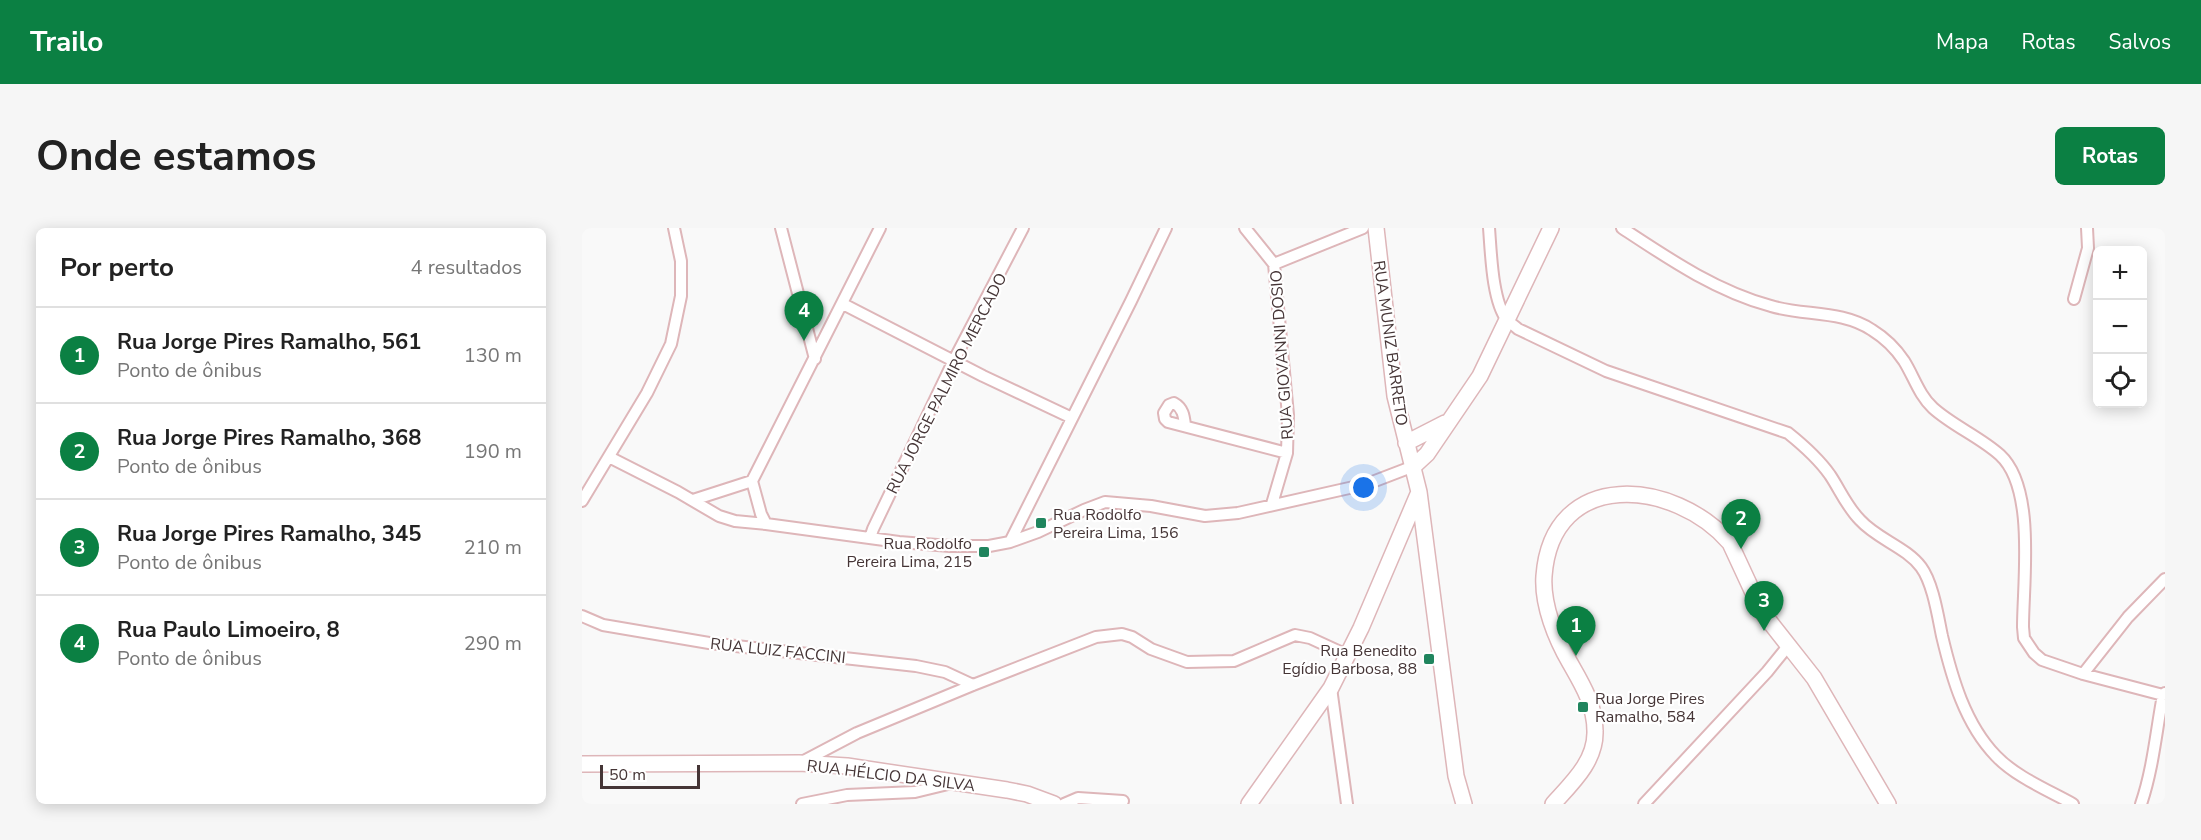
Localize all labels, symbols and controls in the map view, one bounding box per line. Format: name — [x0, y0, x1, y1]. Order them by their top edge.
text: Trailo — [30, 23, 103, 61]
text: Mapa — [1936, 28, 1989, 56]
text: Rotas — [2022, 28, 2076, 56]
text: Salvos — [2109, 28, 2171, 56]
button: Rotas — [2055, 127, 2165, 185]
text: Onde estamos — [36, 128, 317, 185]
map controls — [2093, 246, 2147, 408]
button: + — [2093, 246, 2147, 300]
text: Por perto — [60, 250, 174, 285]
text: 4 resultados — [411, 254, 522, 281]
street label: RUA MUNIZ BARRETO — [1368, 259, 1413, 427]
street label: RUA JORGE PALMIRO MERCADO — [881, 269, 1012, 498]
street label: RUA GIOVANNI DOSIO — [1265, 269, 1299, 440]
pin: 4 — [784, 291, 824, 341]
button: − — [2093, 300, 2147, 354]
text: Rua Jorge Pires Ramalho, 561 — [117, 327, 421, 357]
text: 1 — [74, 342, 86, 369]
text: 130 m — [464, 342, 522, 369]
button: locate — [2093, 354, 2147, 408]
text: Ponto de ônibus — [117, 357, 262, 384]
text: Rua Jorge Pires Ramalho, 368 — [117, 423, 421, 453]
text: 2 — [74, 438, 86, 465]
text: 190 m — [464, 438, 522, 465]
text: Ponto de ônibus — [117, 453, 262, 480]
your location — [1349, 473, 1378, 502]
pin: 2 — [1722, 500, 1760, 549]
place label: Rua Rodolfo Pereira Lima, 156 — [1053, 504, 1179, 544]
marker: Rua Rodolfo Pereira Lima, 156 — [1034, 516, 1048, 530]
text: Rua Jorge Pires Ramalho, 345 — [117, 519, 421, 549]
place label: Rua Rodolfo Pereira Lima, 215 — [846, 533, 972, 573]
text: 3 — [74, 534, 86, 561]
text: 210 m — [464, 534, 522, 561]
marker: Rua Rodolfo Pereira Lima, 215 — [977, 545, 991, 559]
text: Ponto de ônibus — [117, 549, 262, 576]
pin: 3 — [1744, 582, 1784, 631]
pin: 1 — [1556, 606, 1596, 656]
text: Rua Paulo Limoeiro, 8 — [117, 615, 340, 645]
text: 4 — [74, 630, 86, 657]
text: 290 m — [464, 630, 522, 657]
street label: RUA LUIZ FACCINI — [709, 633, 847, 669]
place label: Rua Benedito Egídio Barbosa, 88 — [1282, 640, 1417, 680]
text: Ponto de ônibus — [117, 645, 262, 672]
marker: Rua Benedito Egídio Barbosa, 88 — [1422, 652, 1436, 666]
place label: Rua Jorge Pires Ramalho, 584 — [1595, 688, 1705, 728]
marker: Rua Jorge Pires Ramalho, 584 — [1576, 700, 1590, 714]
street label: RUA HÉLCIO DA SILVA — [806, 755, 977, 797]
scale bar — [600, 762, 700, 790]
text: 50 m — [609, 764, 646, 786]

